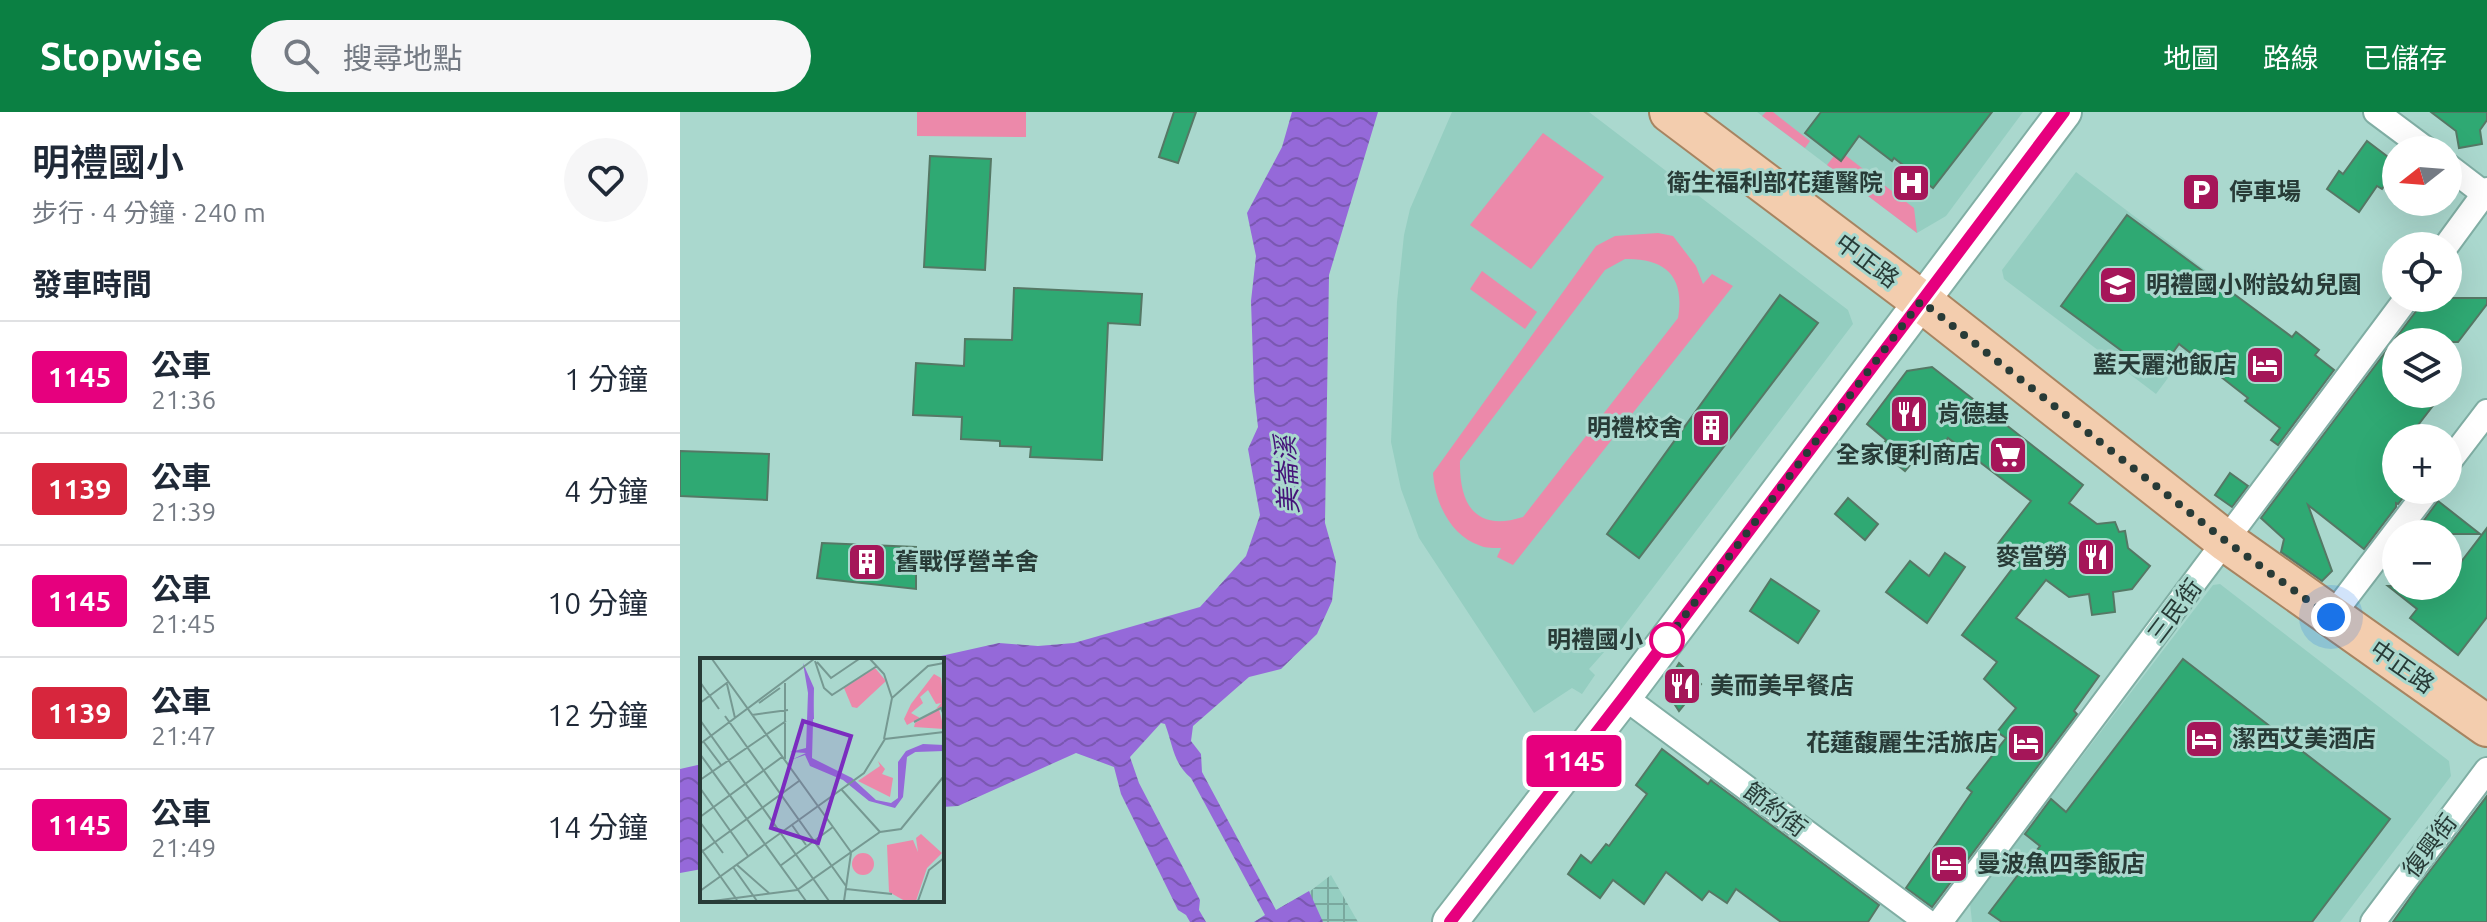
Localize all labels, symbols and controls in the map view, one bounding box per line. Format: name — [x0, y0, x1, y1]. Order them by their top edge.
search box — [251, 20, 811, 92]
icon: search — [279, 34, 323, 78]
text: Stopwise — [40, 35, 203, 77]
text: 搜尋地點 — [343, 41, 463, 75]
text: 地圖 — [2163, 42, 2219, 73]
text: 路線 — [2263, 42, 2319, 73]
text: 已儲存 — [2363, 42, 2447, 73]
north arrow — [2382, 136, 2462, 216]
map controls — [2382, 136, 2462, 600]
button: heart — [564, 138, 648, 222]
text: 明禮國小 — [32, 141, 184, 183]
hospital icon: 衛生福利部花蓮醫院 — [1890, 162, 1932, 204]
place label: 衛生福利部花蓮醫院 — [1667, 169, 1883, 196]
parking icon: 停車場 — [2180, 171, 2222, 213]
place label: 停車場 — [2229, 178, 2301, 205]
text: 步行 · 4 分鐘 · 240 m — [32, 198, 266, 227]
street label: 中正路 — [1830, 228, 1904, 293]
button: locate — [2382, 232, 2462, 312]
school or university icon: 明禮國小附設幼兒園 — [2097, 264, 2139, 306]
text: 發車時間 — [32, 267, 152, 301]
place label: 明禮國小附設幼兒園 — [2146, 271, 2362, 298]
button: layers — [2382, 328, 2462, 408]
hotel icon: 藍天麗池飯店 — [2244, 344, 2286, 386]
text: 公車 — [151, 348, 211, 382]
place label: 藍天麗池飯店 — [2093, 351, 2237, 378]
text: 1145 — [48, 361, 111, 392]
text: 1 分鐘 — [564, 362, 648, 396]
text: 21:36 — [151, 385, 216, 414]
restaurant icon: 肯德基 — [1888, 393, 1930, 435]
place label: 肯德基 — [1937, 400, 2009, 427]
building icon: 明禮校舍 — [1690, 407, 1732, 449]
place label: 明禮校舍 — [1587, 414, 1683, 441]
button: + — [2382, 424, 2462, 504]
water label: 美崙溪 — [1270, 431, 1303, 515]
supermarket icon: 全家便利商店 — [1987, 434, 2029, 476]
place label: 全家便利商店 — [1836, 441, 1980, 468]
text: 公車 — [151, 460, 211, 494]
text: 1139 — [48, 473, 111, 504]
text: 4 分鐘 — [564, 474, 648, 508]
text: 21:39 — [151, 497, 216, 526]
button: − — [2382, 520, 2462, 600]
restaurant icon: 麥當勞 — [2075, 536, 2117, 578]
building icon: 舊戰俘營羊舍 — [846, 541, 888, 583]
place label: 麥當勞 — [1996, 543, 2068, 570]
place label: 舊戰俘營羊舍 — [895, 548, 1039, 575]
text: 公車 — [151, 572, 211, 606]
street label: 三民街 — [2142, 574, 2207, 648]
text: 1145 — [48, 585, 111, 616]
text: 10 分鐘 — [547, 586, 648, 620]
your location — [2311, 597, 2351, 637]
text: 21:45 — [151, 609, 216, 638]
marker: 明禮國小 — [1650, 623, 1684, 657]
place label: 明禮國小 — [1547, 626, 1643, 653]
street label: 中正路 — [2365, 635, 2440, 698]
inset map — [700, 658, 944, 902]
restaurant icon: 美而美早餐店 — [1661, 665, 1703, 707]
place label: 美而美早餐店 — [1710, 672, 1854, 699]
text: 公車 — [151, 684, 211, 718]
text: 1139 — [48, 697, 111, 728]
text: 12 分鐘 — [547, 698, 648, 732]
hotel icon: 潔西艾美酒店 — [2183, 718, 2225, 760]
text: 21:47 — [151, 721, 216, 750]
hotel icon: 花蓮馥麗生活旅店 — [2005, 722, 2047, 764]
place label: 潔西艾美酒店 — [2232, 725, 2376, 752]
place label: 花蓮馥麗生活旅店 — [1806, 729, 1998, 756]
line badge: 1145 — [1518, 735, 1630, 787]
text: 1145 — [1542, 745, 1606, 776]
street label: 節約街 — [1738, 777, 1812, 842]
text: 公車 — [151, 796, 211, 830]
text: 1145 — [48, 809, 111, 840]
street label: 復興街 — [2397, 809, 2462, 883]
text: 14 分鐘 — [547, 810, 648, 844]
text: 21:49 — [151, 833, 216, 862]
hotel icon: 曼波魚四季飯店 — [1928, 843, 1970, 885]
place label: 曼波魚四季飯店 — [1977, 850, 2145, 877]

